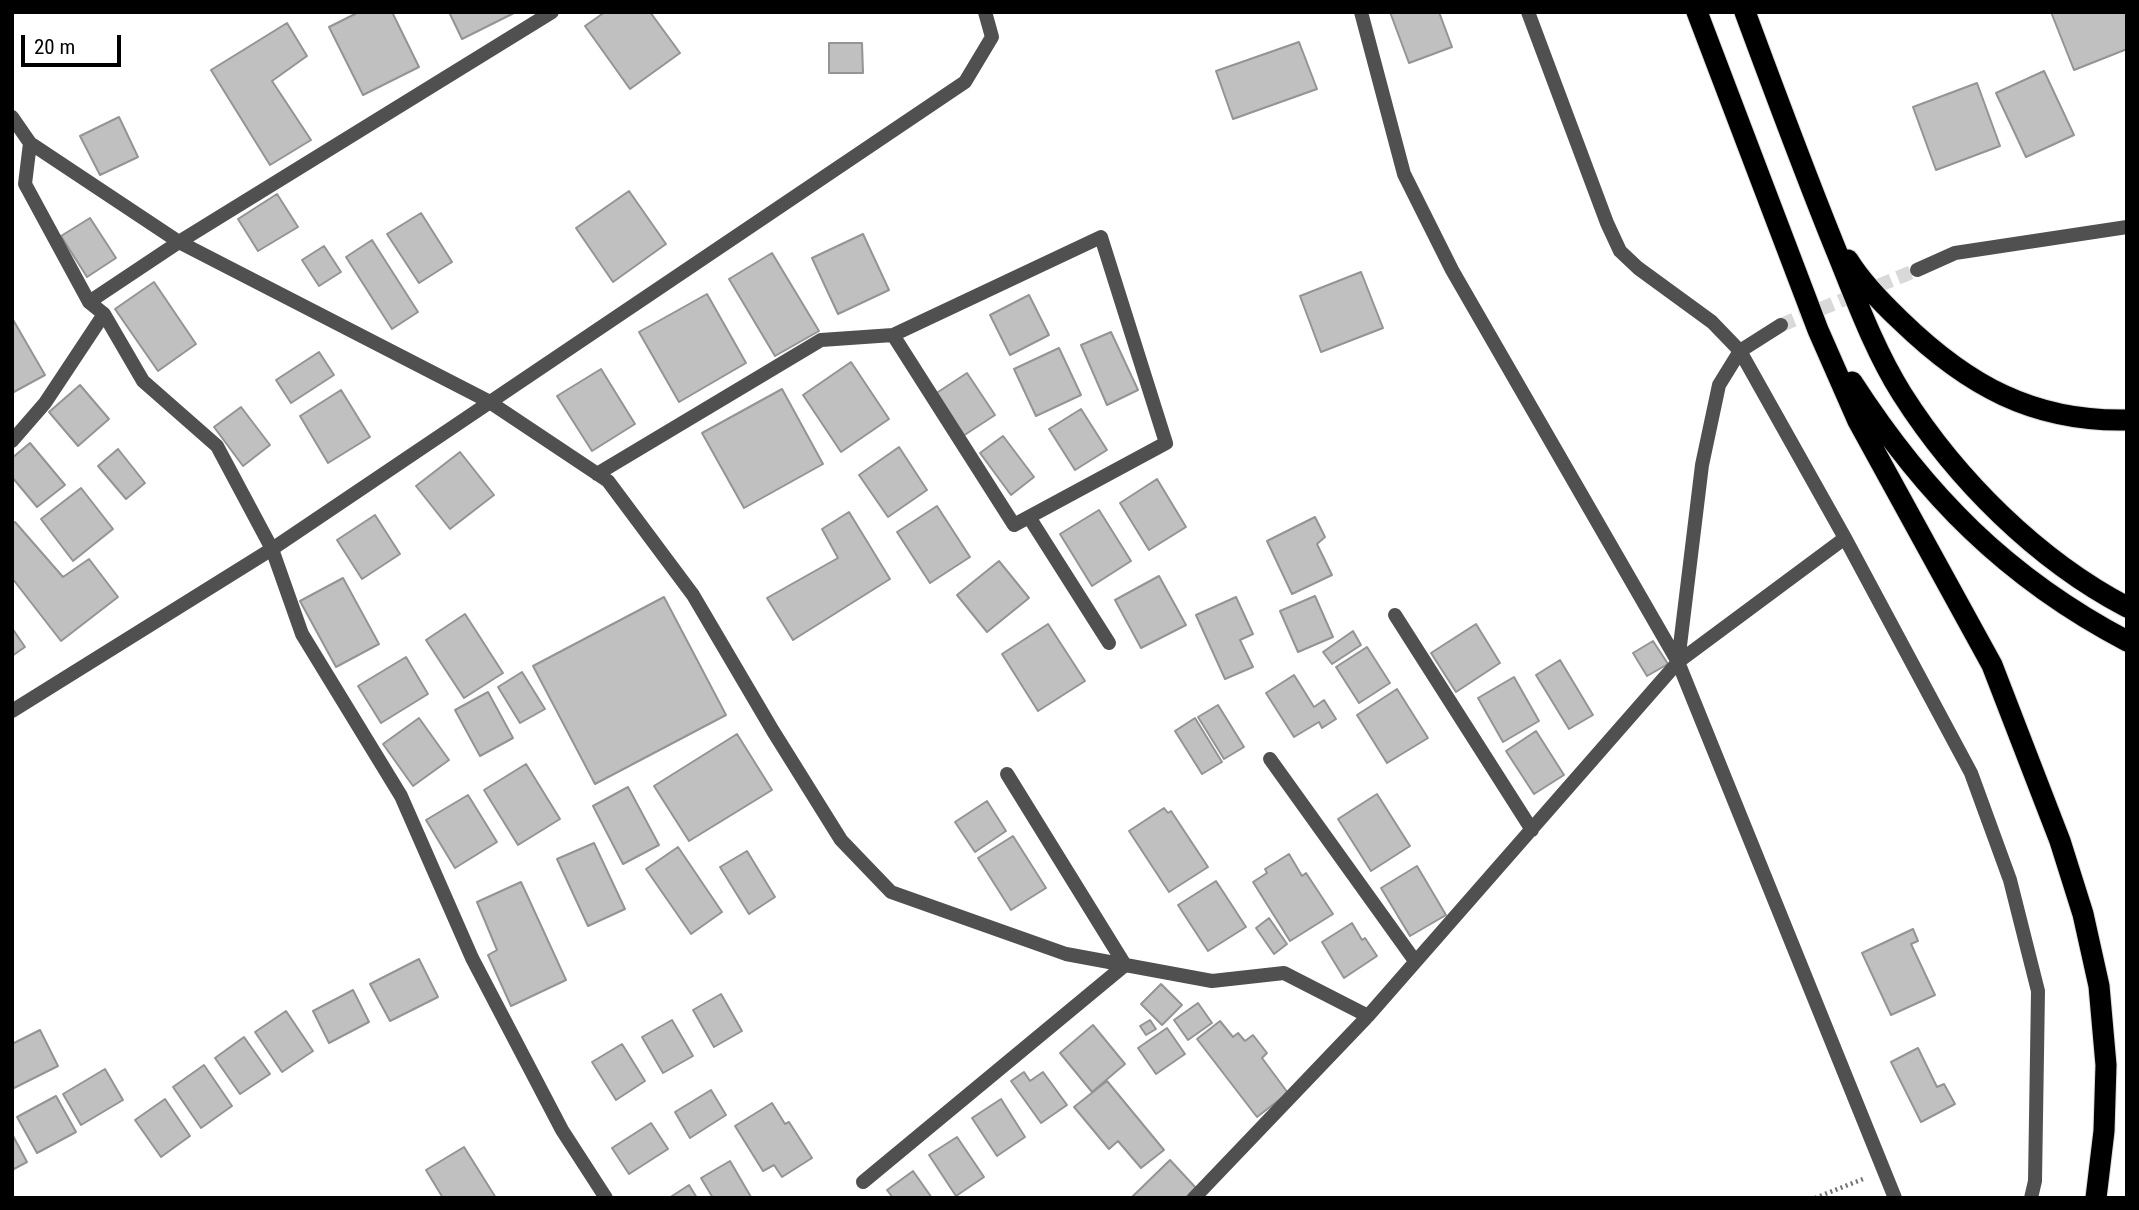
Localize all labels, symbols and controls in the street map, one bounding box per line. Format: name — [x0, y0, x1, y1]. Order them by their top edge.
scale bar — [24, 21, 124, 65]
text: 20 m — [34, 35, 75, 59]

